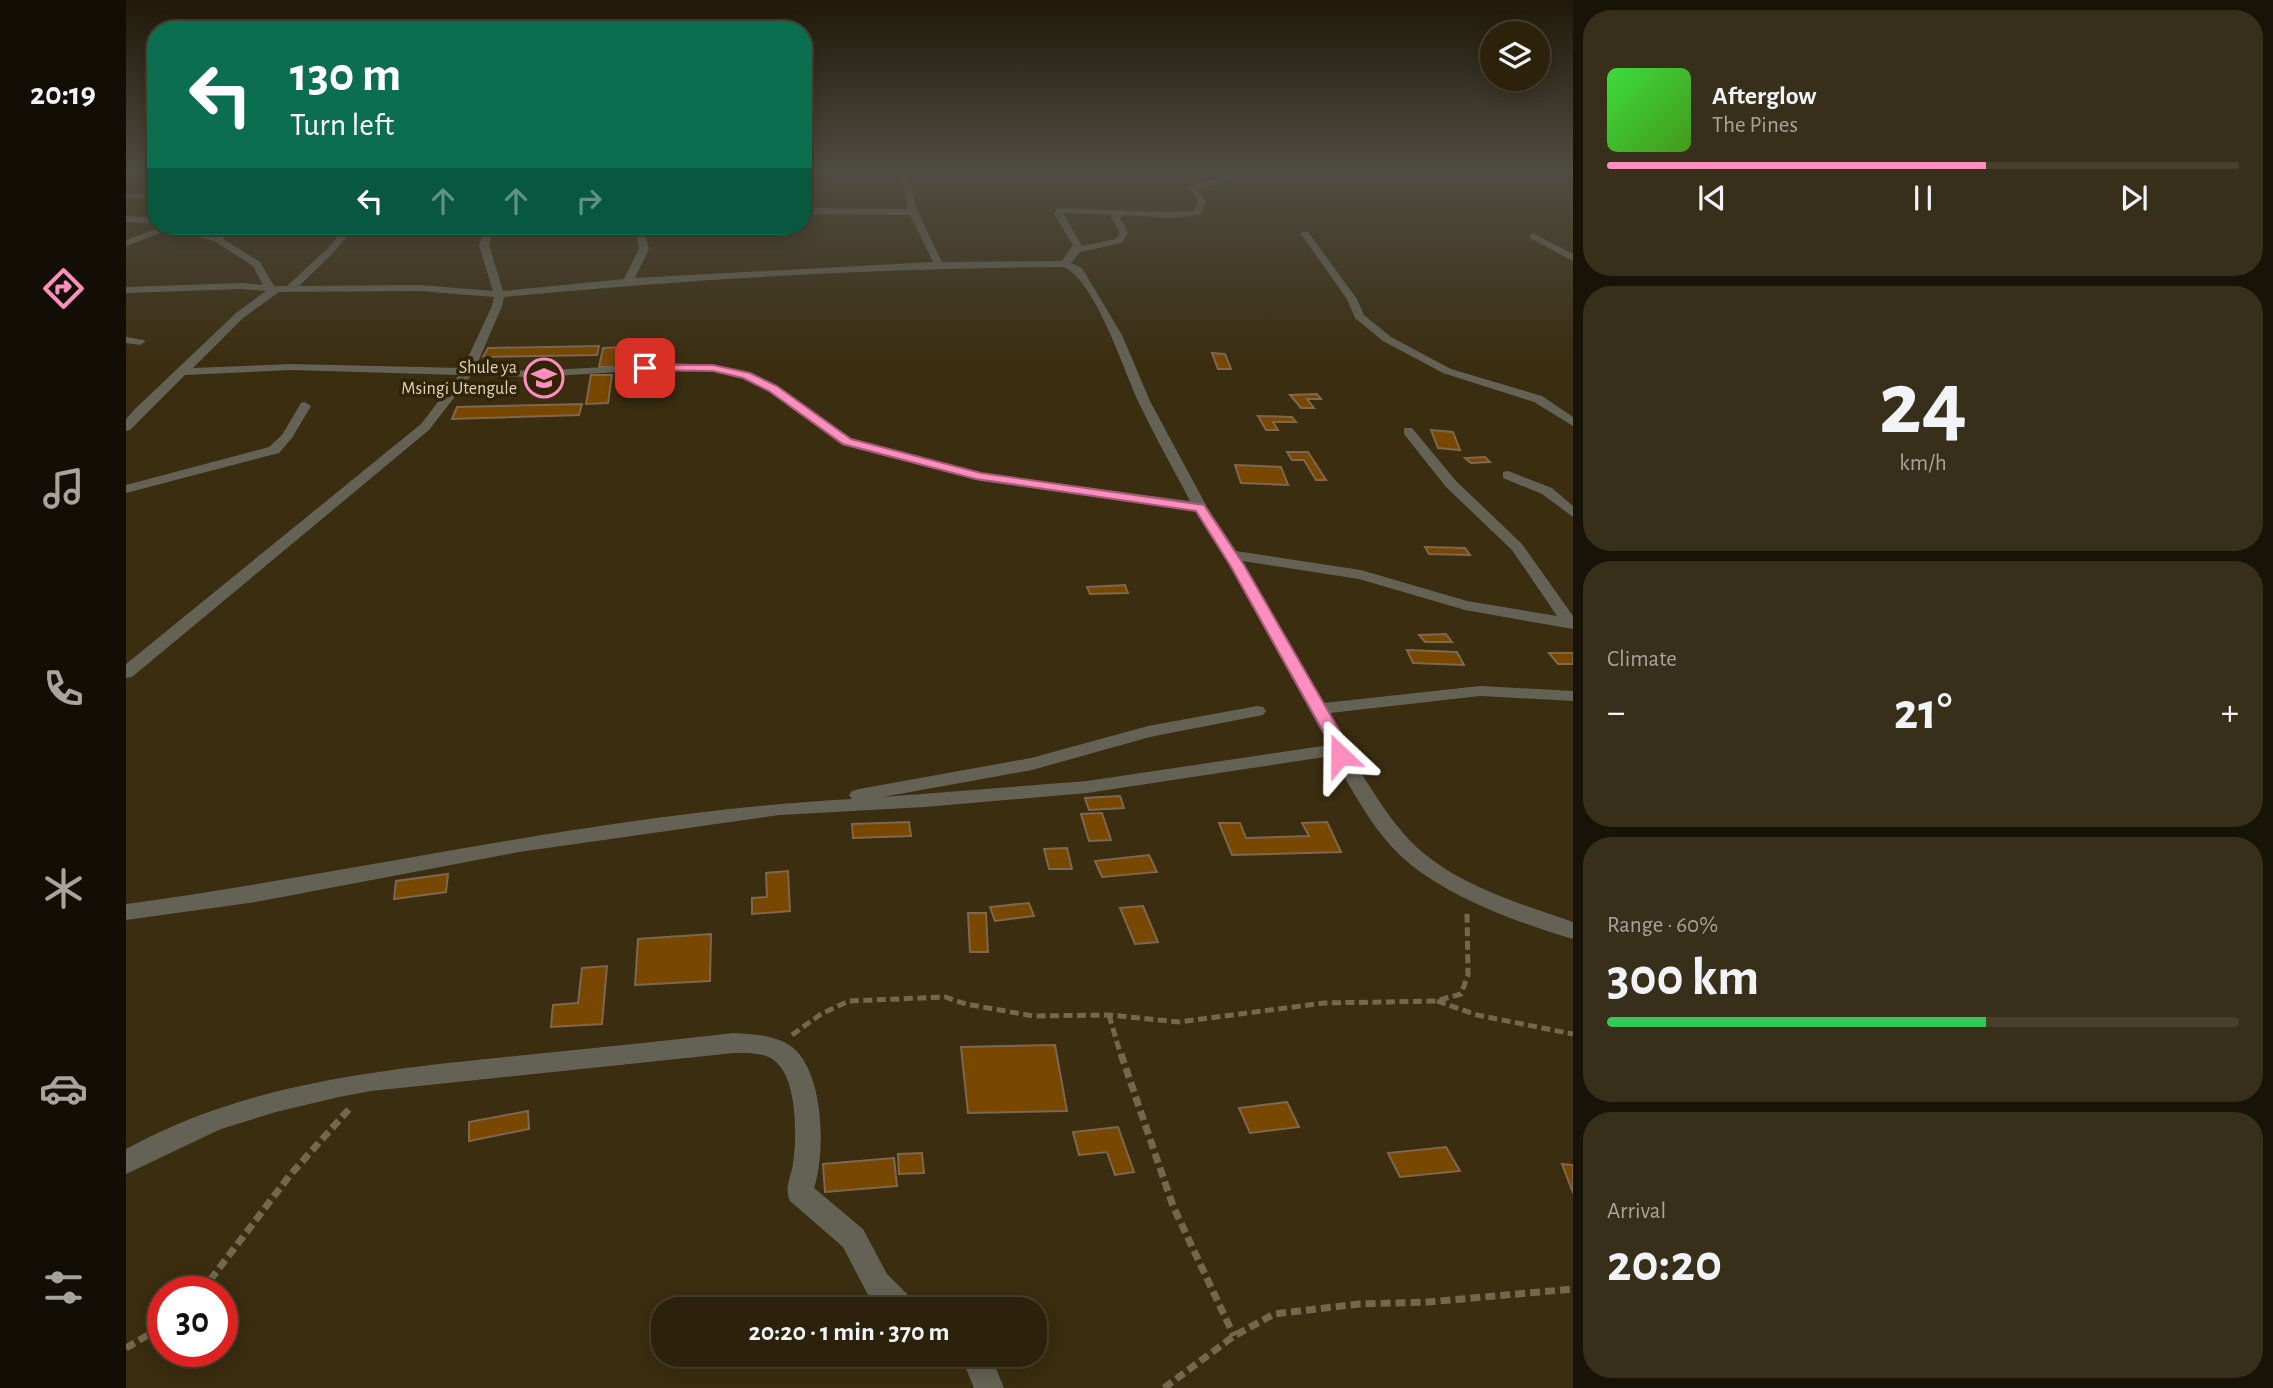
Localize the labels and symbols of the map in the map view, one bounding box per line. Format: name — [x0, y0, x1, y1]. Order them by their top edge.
pin — [615, 338, 675, 398]
school or university icon: Shule ya Msingi Utengule — [523, 357, 565, 399]
place label: Shule ya Msingi Utengule — [401, 359, 517, 398]
position arrow — [1303, 718, 1377, 792]
speed limit sign: 30 — [147, 1276, 238, 1367]

